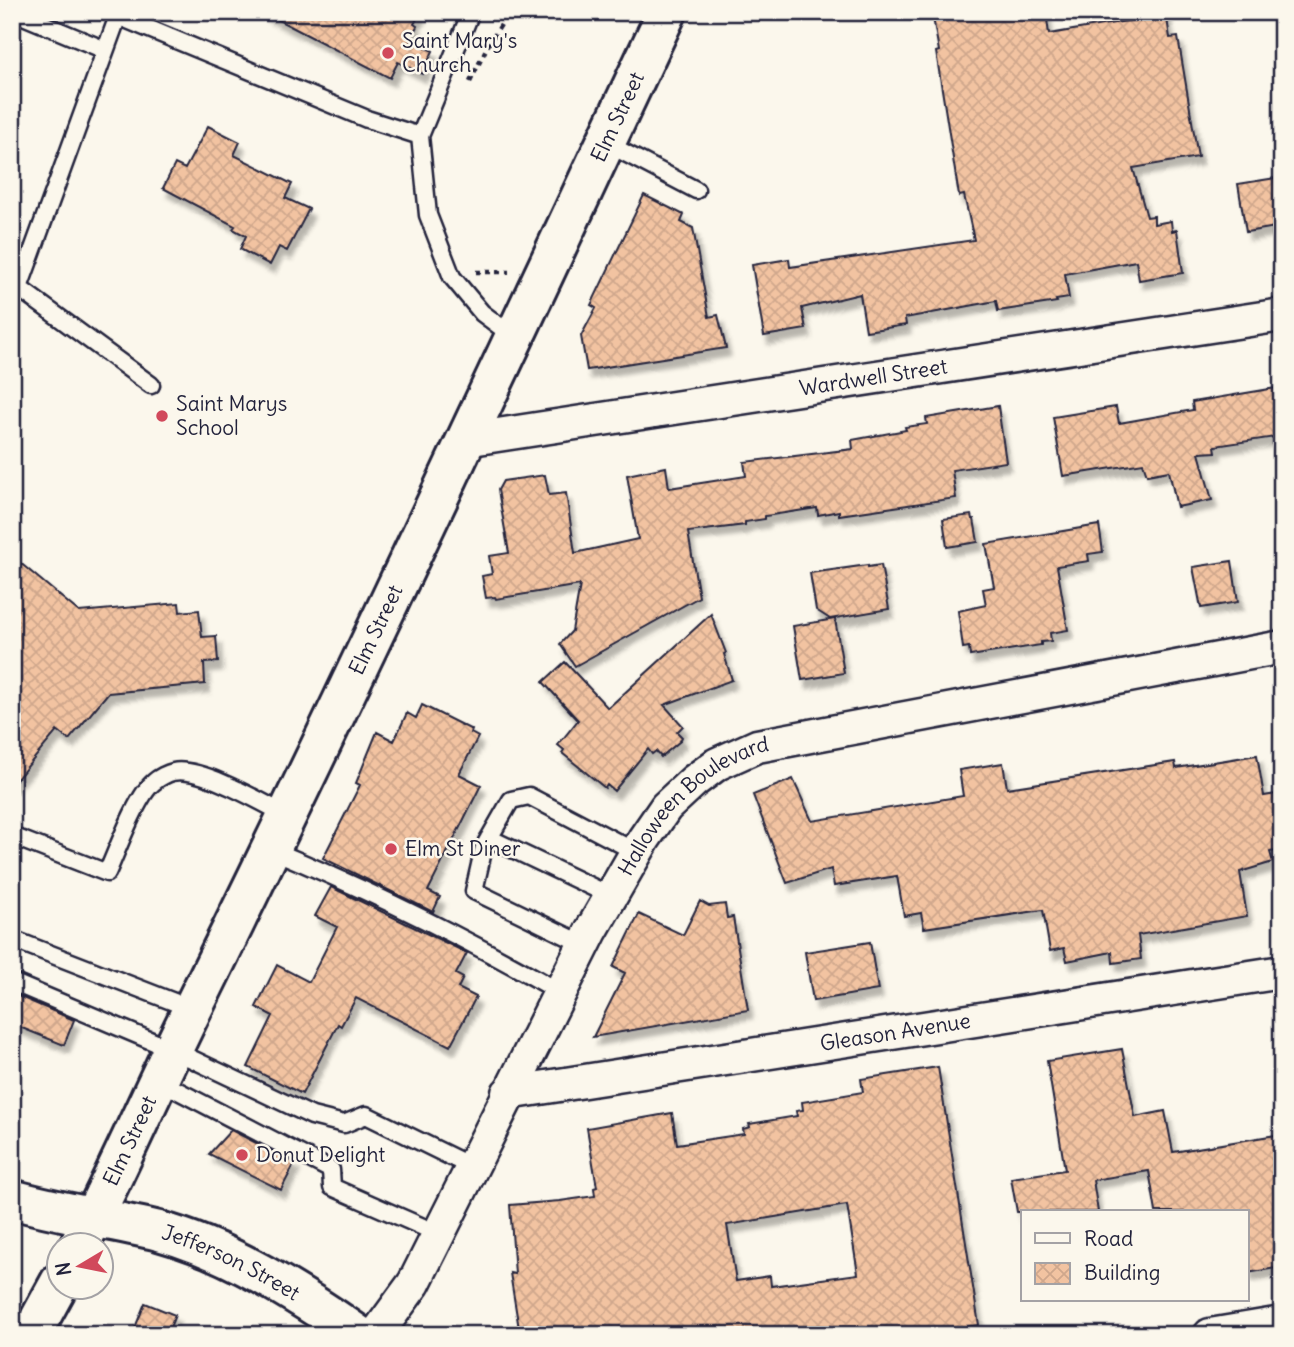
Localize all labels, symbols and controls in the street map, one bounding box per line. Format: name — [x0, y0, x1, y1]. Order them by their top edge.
place label: Saint Mary's Church — [402, 27, 517, 78]
marker: Saint Mary's Church — [380, 45, 396, 61]
street label: Elm Street — [584, 67, 650, 166]
street label: Wardwell Street — [797, 352, 949, 402]
place label: Saint Marys School — [176, 390, 287, 441]
marker: Saint Marys School — [154, 408, 170, 424]
street label: Elm Street — [343, 580, 409, 679]
street label: Halloween Boulevard — [612, 730, 771, 880]
place label: Elm St Diner — [405, 835, 521, 862]
marker: Elm St Diner — [383, 841, 399, 857]
street label: Gleason Avenue — [818, 1007, 972, 1057]
street label: Elm Street — [97, 1091, 162, 1190]
place label: Donut Delight — [256, 1141, 385, 1168]
marker: Donut Delight — [234, 1147, 250, 1163]
legend — [1021, 1210, 1248, 1302]
street label: Jefferson Street — [159, 1219, 305, 1306]
text: Road — [1084, 1225, 1133, 1252]
north arrow — [46, 1232, 116, 1302]
text: Building — [1084, 1259, 1160, 1286]
text: N — [50, 1260, 76, 1278]

